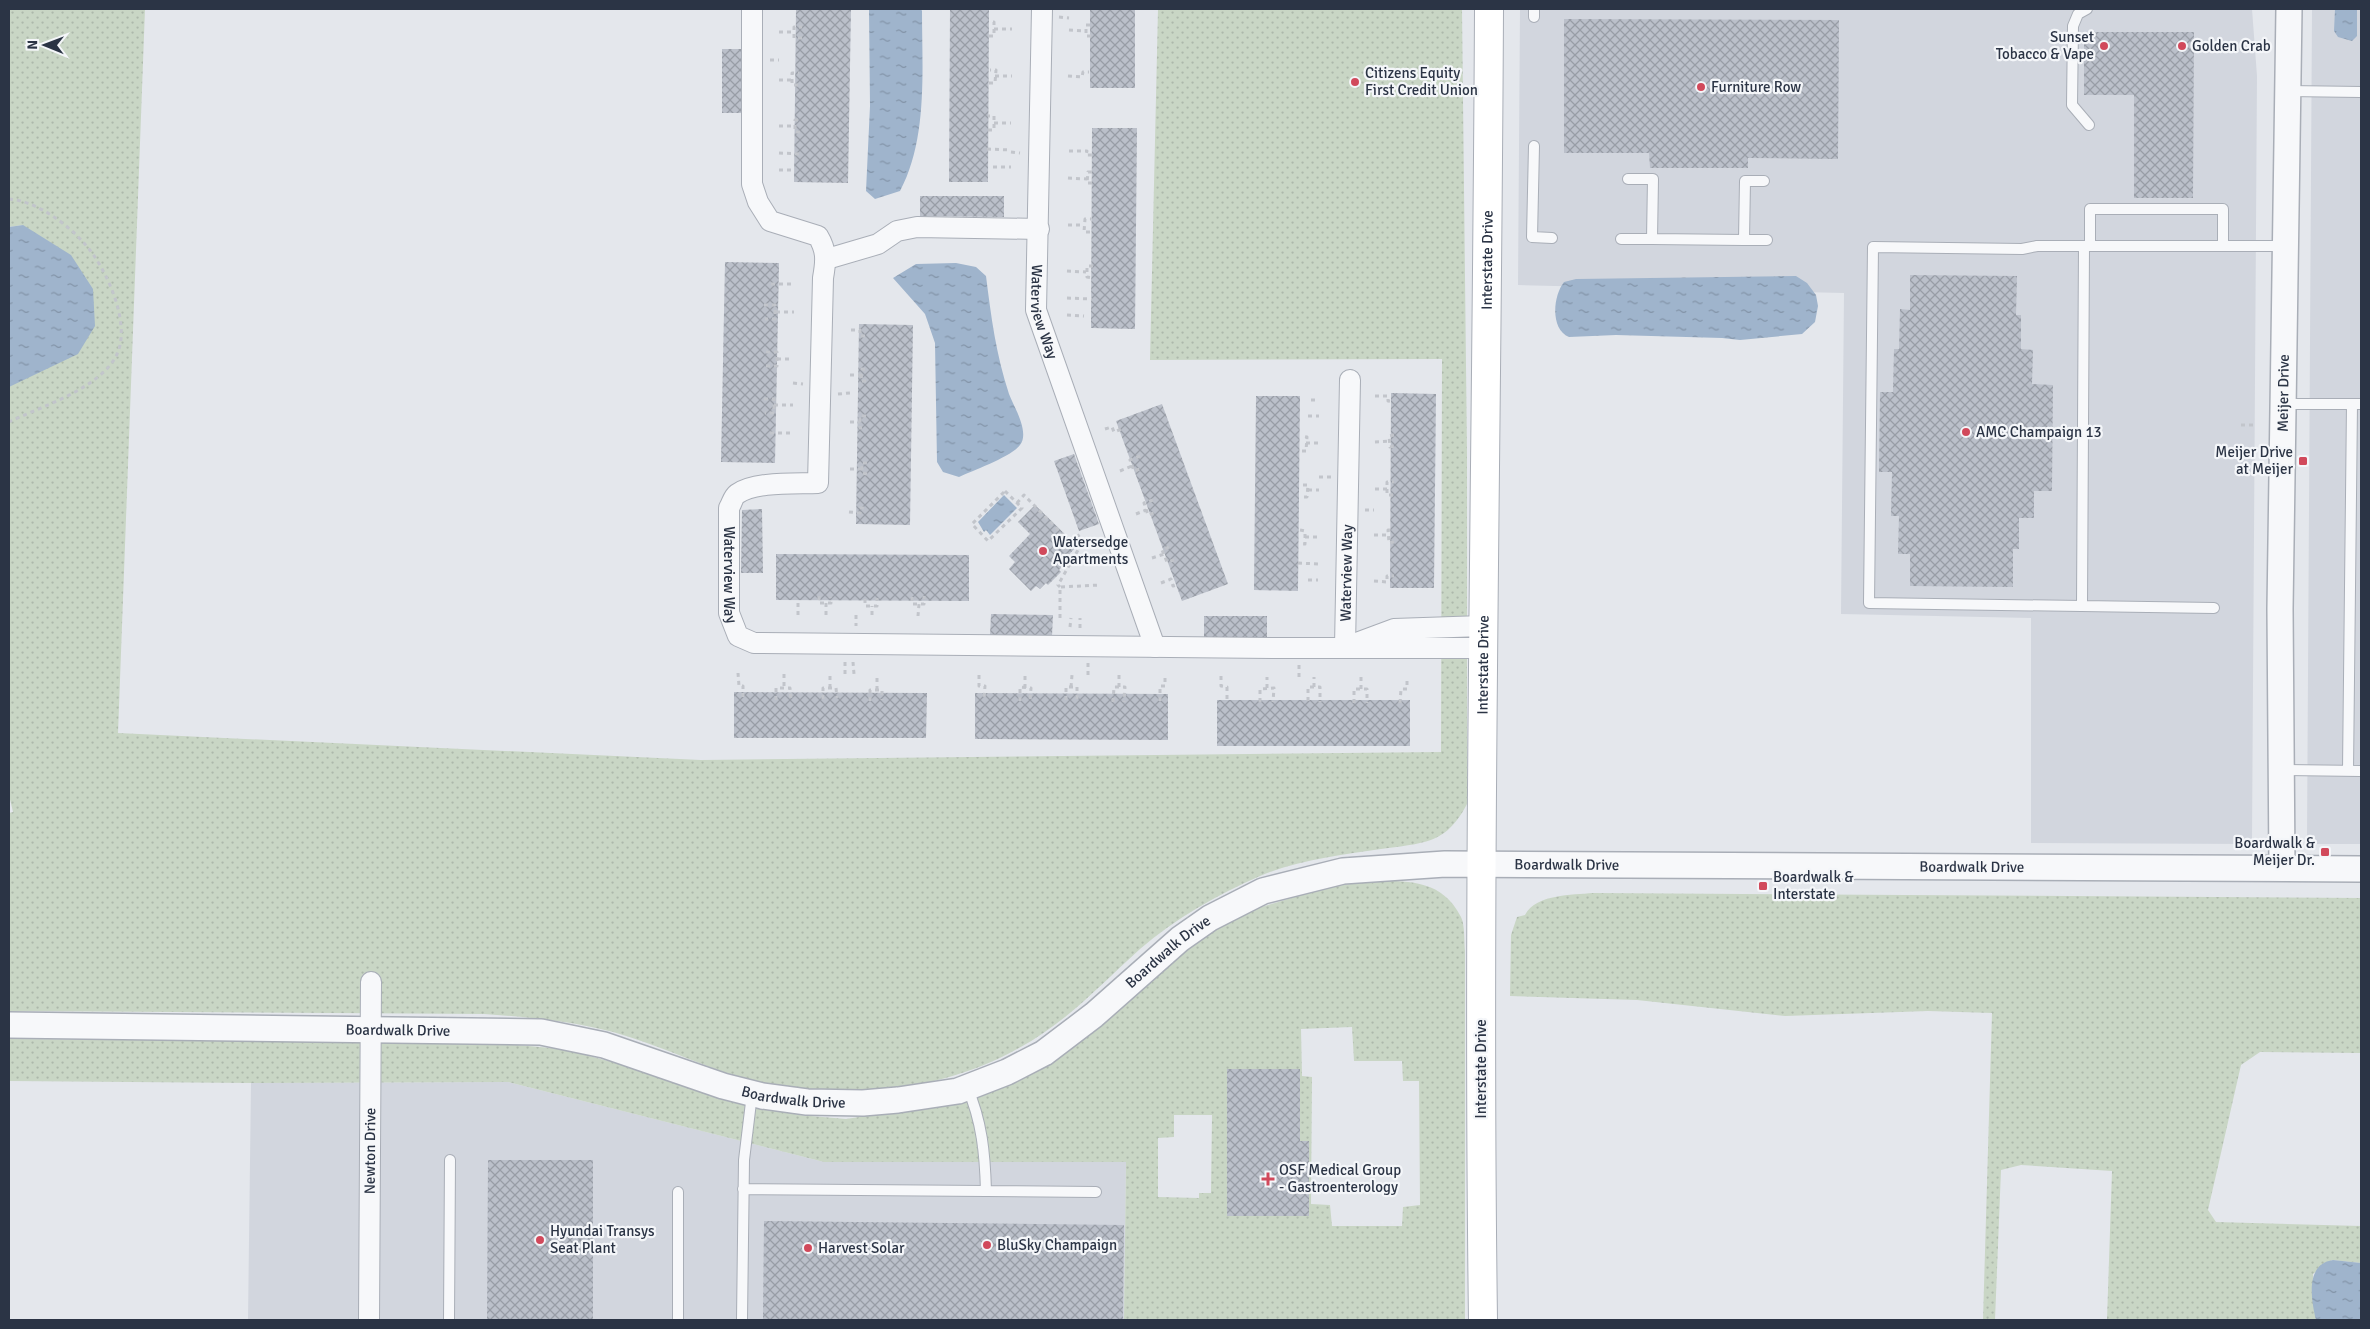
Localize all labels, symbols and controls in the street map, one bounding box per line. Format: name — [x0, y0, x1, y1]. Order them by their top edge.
north arrow — [20, 20, 70, 70]
place label: Sunset Tobacco & Vape — [1996, 28, 2094, 63]
place label: Golden Crab — [2192, 37, 2271, 55]
text: N — [24, 40, 41, 50]
marker: Sunset Tobacco & Vape — [2098, 40, 2110, 52]
marker: Golden Crab — [2176, 40, 2188, 52]
place label: Citizens Equity First Credit Union — [1365, 64, 1478, 99]
marker: Citizens Equity First Credit Union — [1349, 76, 1361, 88]
place label: Furniture Row — [1711, 78, 1801, 96]
marker: Furniture Row — [1695, 81, 1707, 93]
street label: Interstate Drive — [1478, 210, 1497, 310]
street label: Waterview Way — [1027, 264, 1062, 362]
street label: Meijer Drive — [2274, 354, 2293, 432]
place label: AMC Champaign 13 — [1976, 423, 2102, 441]
marker: AMC Champaign 13 — [1960, 426, 1972, 438]
place label: Meijer Drive at Meijer — [2215, 443, 2293, 478]
marker: Meijer Drive at Meijer — [2297, 455, 2309, 467]
street label: Waterview Way — [1336, 524, 1356, 622]
street label: Waterview Way — [720, 526, 741, 626]
place label: Watersedge Apartments — [1053, 533, 1129, 568]
marker: Watersedge Apartments — [1037, 545, 1049, 557]
street label: Interstate Drive — [1474, 615, 1492, 715]
place label: Boardwalk & Meijer Dr. — [2234, 834, 2316, 869]
marker: Boardwalk & Meijer Dr. — [2319, 846, 2331, 858]
street label: Boardwalk Drive — [1514, 855, 1619, 874]
street label: Boardwalk Drive — [1919, 858, 2024, 876]
place label: Boardwalk & Interstate — [1773, 868, 1854, 903]
marker: Boardwalk & Interstate — [1757, 880, 1769, 892]
street label: Boardwalk Drive — [1122, 912, 1214, 992]
street label: Interstate Drive — [1472, 1019, 1490, 1119]
street label: Boardwalk Drive — [345, 1020, 451, 1040]
street label: Boardwalk Drive — [739, 1082, 846, 1112]
street label: Newton Drive — [361, 1108, 379, 1194]
place label: OSF Medical Group - Gastroenterology — [1279, 1161, 1401, 1196]
marker: OSF Medical Group - Gastroenterology — [1261, 1172, 1275, 1186]
place label: Hyundai Transys Seat Plant — [550, 1222, 655, 1257]
marker: Hyundai Transys Seat Plant — [534, 1234, 546, 1246]
place label: BluSky Champaign — [997, 1236, 1117, 1254]
place label: Harvest Solar — [818, 1239, 905, 1257]
marker: BluSky Champaign — [981, 1239, 993, 1251]
marker: Harvest Solar — [802, 1242, 814, 1254]

